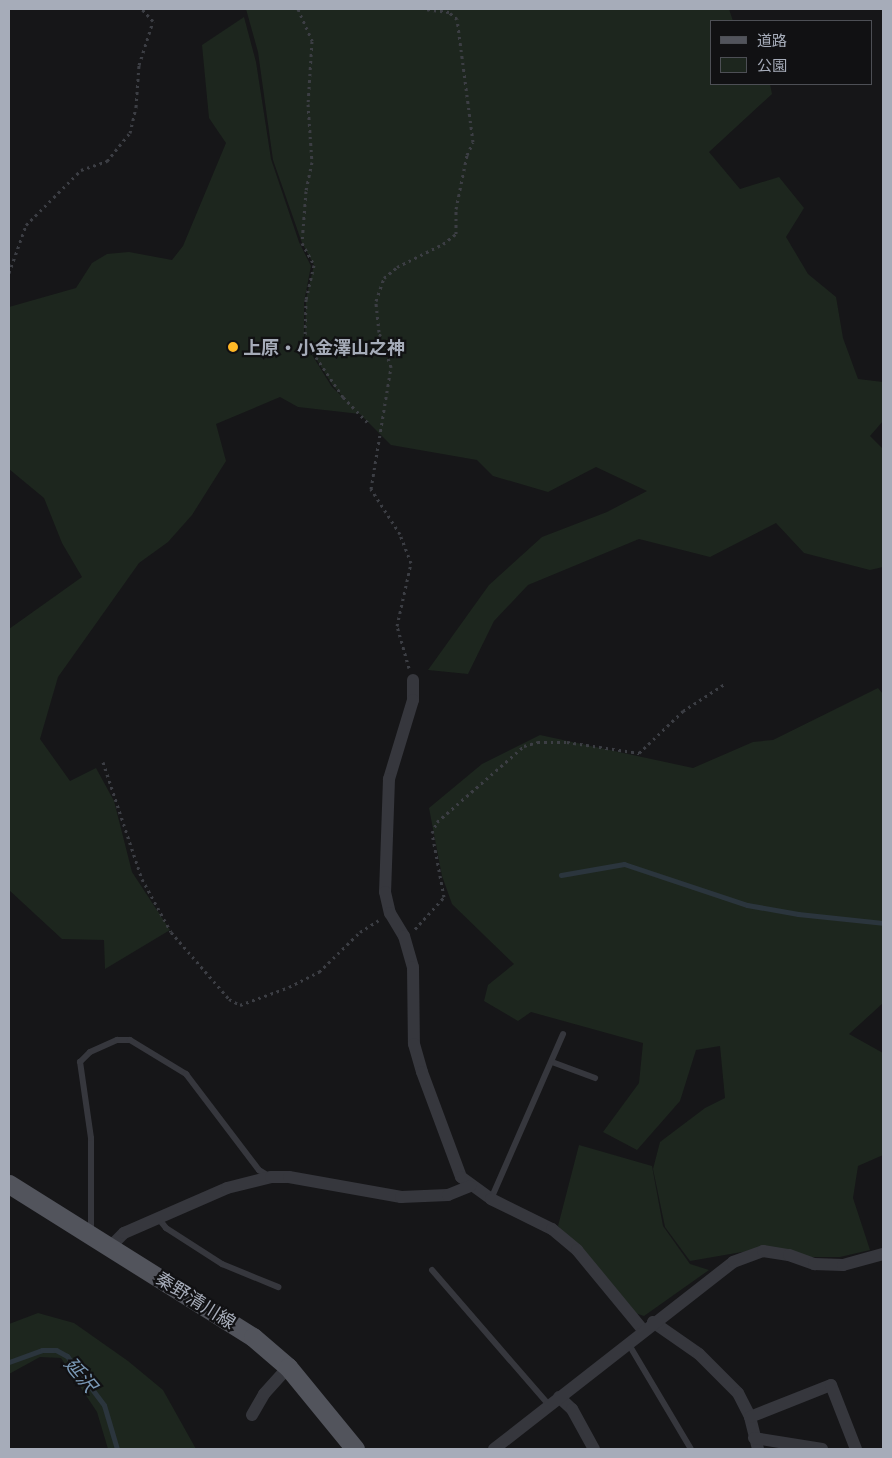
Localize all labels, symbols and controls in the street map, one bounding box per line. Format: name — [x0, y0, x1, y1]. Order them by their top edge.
legend — [710, 20, 872, 85]
text: 道路 — [757, 32, 787, 49]
text: 公園 — [757, 57, 787, 74]
place label: 上原・小金澤山之神 — [243, 336, 405, 358]
marker: 上原・小金澤山之神 — [227, 341, 239, 353]
street label: 秦野清川線 — [152, 1267, 240, 1333]
water label: 延沢 — [59, 1353, 101, 1397]

